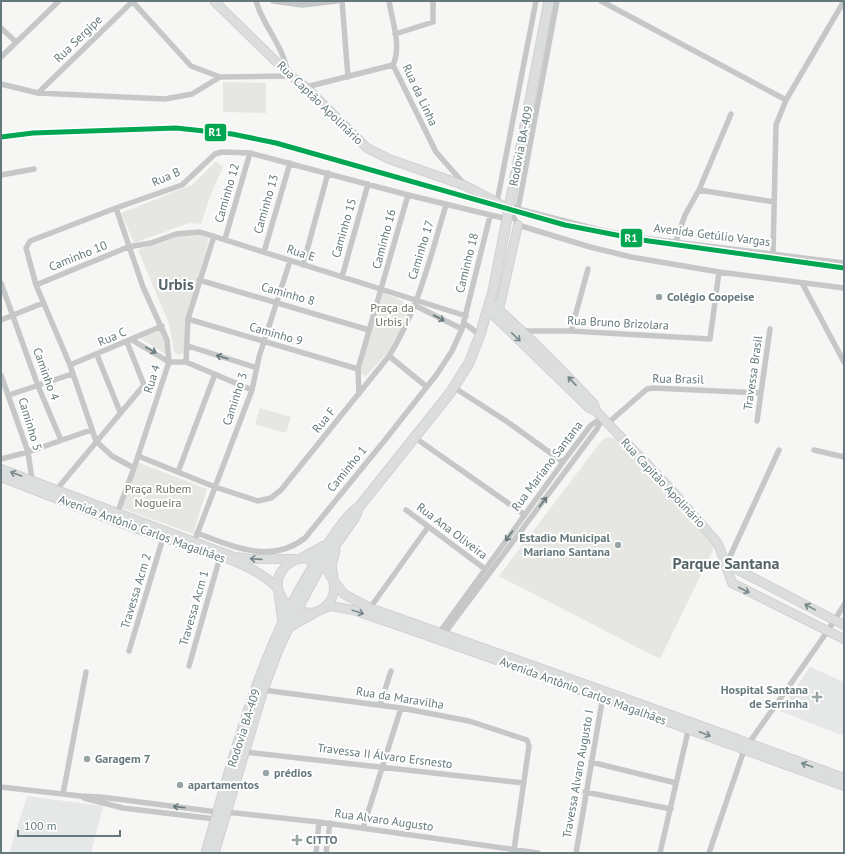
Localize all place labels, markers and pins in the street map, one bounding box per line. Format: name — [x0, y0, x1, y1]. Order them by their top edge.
place label: Colégio Coopeise — [667, 289, 754, 304]
marker: Colégio Coopeise — [654, 292, 664, 302]
place label: Estadio Municipal Mariano Santana — [519, 530, 610, 559]
marker: Estadio Municipal Mariano Santana — [613, 540, 623, 550]
place label: Hospital Santana de Serrinha — [721, 682, 808, 711]
marker: Hospital Santana de Serrinha — [811, 691, 823, 703]
place label: Garagem 7 — [95, 751, 151, 766]
marker: Garagem 7 — [82, 754, 92, 764]
place label: prédios — [274, 765, 312, 780]
marker: prédios — [261, 768, 271, 778]
place label: apartamentos — [188, 777, 259, 792]
marker: apartamentos — [175, 780, 185, 790]
place label: CITTO — [306, 832, 338, 847]
marker: CITTO — [291, 834, 303, 846]

